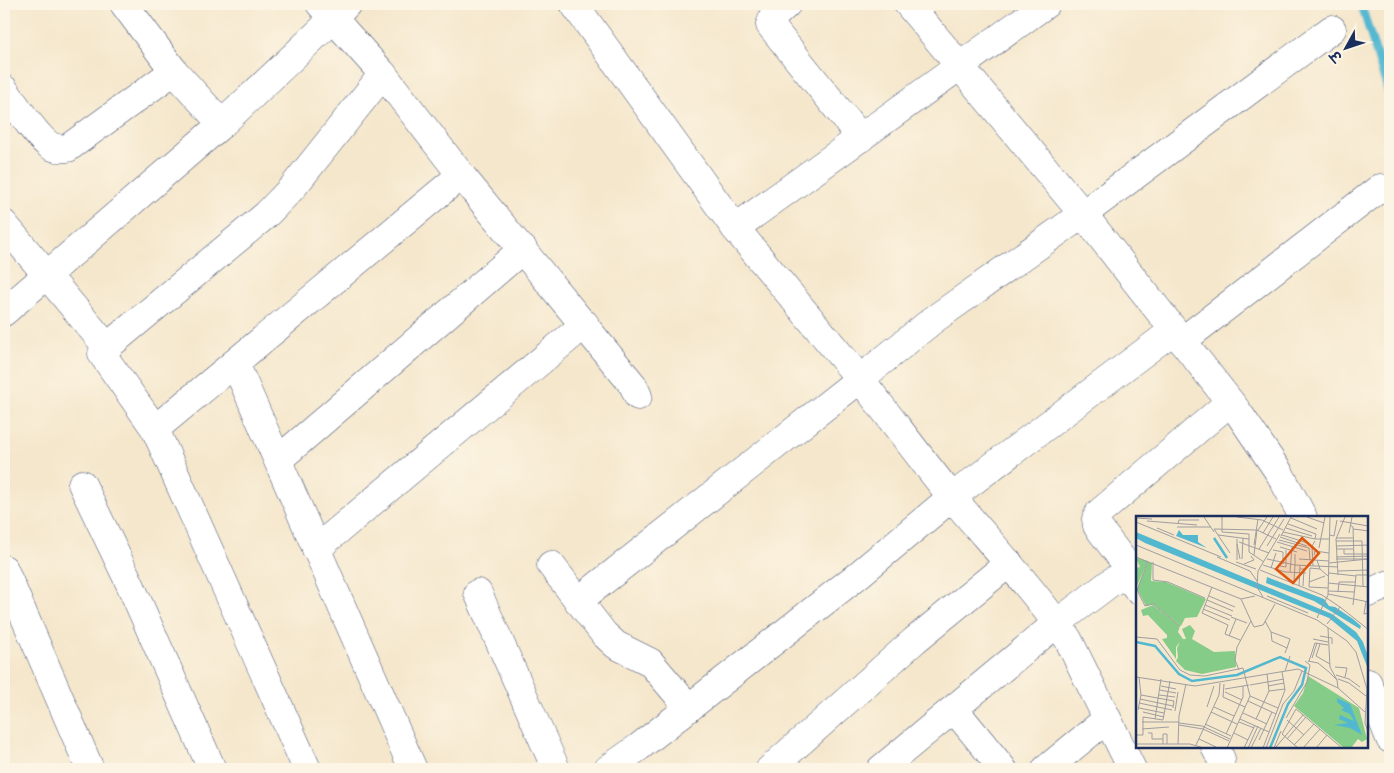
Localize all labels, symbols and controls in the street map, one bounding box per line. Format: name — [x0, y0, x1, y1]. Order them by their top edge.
north arrow — [1322, 22, 1372, 72]
text: उ — [1325, 46, 1347, 67]
inset map — [1136, 516, 1369, 748]

